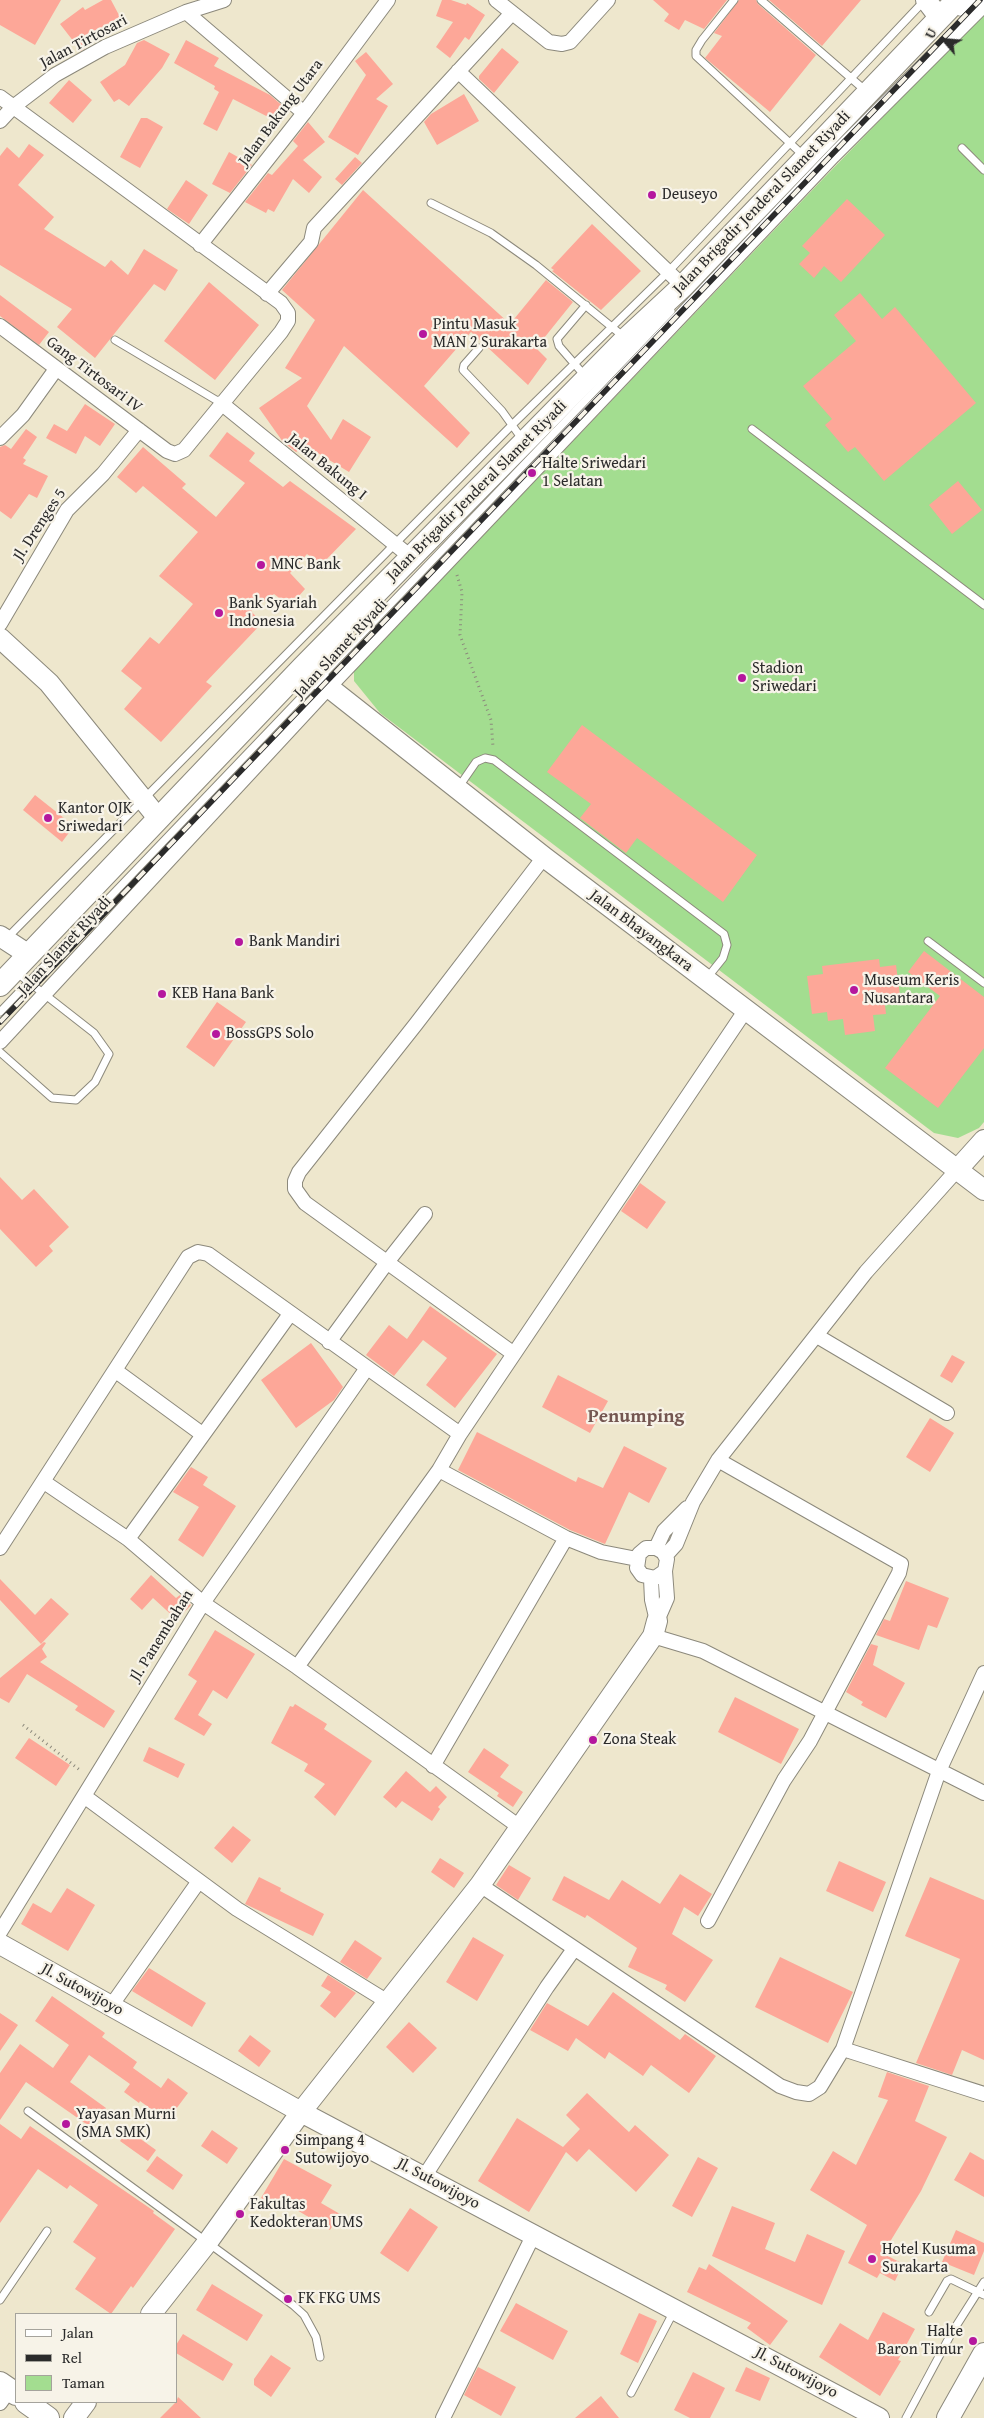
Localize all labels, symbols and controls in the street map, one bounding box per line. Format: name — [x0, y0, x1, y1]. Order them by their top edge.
street label: Jalan Tirtosari — [37, 11, 131, 73]
north arrow — [919, 15, 969, 65]
text: U — [920, 24, 942, 42]
street label: Jalan Bakung Utara — [235, 56, 327, 170]
street label: Jalan Brigadir Jenderal Slamet Riyadi — [669, 107, 855, 299]
place label: Deuseyo — [662, 185, 718, 205]
marker: Deuseyo — [646, 189, 658, 201]
place label: Pintu Masuk MAN 2 Surakarta — [433, 315, 547, 353]
marker: Pintu Masuk MAN 2 Surakarta — [417, 328, 429, 340]
street label: Gang Tirtosari IV — [42, 333, 146, 417]
street label: Jalan Brigadir Jenderal Slamet Riyadi — [383, 397, 571, 585]
street label: Jalan Bakung I — [284, 429, 370, 505]
place label: Halte Sriwedari 1 Selatan — [542, 454, 646, 492]
marker: Halte Sriwedari 1 Selatan — [526, 467, 538, 479]
street label: Jl. Drenges 5 — [9, 485, 71, 565]
place label: MNC Bank — [271, 555, 341, 575]
marker: MNC Bank — [255, 559, 267, 571]
place label: Bank Syariah Indonesia — [229, 594, 317, 632]
street label: Jalan Slamet Riyadi — [290, 595, 392, 703]
marker: Bank Syariah Indonesia — [213, 607, 225, 619]
place label: Stadion Sriwedari — [752, 659, 817, 697]
marker: Stadion Sriwedari — [736, 672, 748, 684]
place label: Kantor OJK Sriwedari — [58, 799, 132, 837]
marker: Kantor OJK Sriwedari — [42, 812, 54, 824]
street label: Jalan Bhayangkara — [585, 886, 697, 976]
street label: Jalan Slamet Riyadi — [14, 892, 116, 1000]
place label: Bank Mandiri — [249, 932, 340, 952]
marker: Bank Mandiri — [233, 936, 245, 948]
place label: Museum Keris Nusantara — [864, 971, 959, 1009]
place label: KEB Hana Bank — [172, 984, 274, 1004]
marker: Museum Keris Nusantara — [848, 984, 860, 996]
marker: KEB Hana Bank — [156, 988, 168, 1000]
place label: BossGPS Solo — [226, 1024, 314, 1044]
marker: BossGPS Solo — [210, 1028, 222, 1040]
district label: Penumping — [588, 1406, 684, 1428]
street label: Jl. Panembahan — [126, 1587, 198, 1685]
place label: Zona Steak — [603, 1730, 676, 1750]
marker: Zona Steak — [587, 1734, 599, 1746]
street label: Jl. Sutowijoyo — [38, 1960, 126, 2020]
place label: Yayasan Murni (SMA SMK) — [76, 2105, 176, 2143]
marker: Yayasan Murni (SMA SMK) — [60, 2118, 72, 2130]
place label: Simpang 4 Sutowijoyo — [295, 2131, 369, 2169]
marker: Simpang 4 Sutowijoyo — [279, 2144, 291, 2156]
street label: Jl. Sutowijoyo — [393, 2154, 483, 2214]
place label: Fakultas Kedokteran UMS — [250, 2195, 363, 2233]
marker: Fakultas Kedokteran UMS — [234, 2208, 246, 2220]
place label: Hotel Kusuma Surakarta — [882, 2240, 976, 2278]
marker: Hotel Kusuma Surakarta — [866, 2253, 878, 2265]
place label: FK FKG UMS — [298, 2289, 380, 2309]
marker: FK FKG UMS — [282, 2293, 294, 2305]
legend — [15, 2313, 178, 2403]
text: Jalan — [62, 2322, 94, 2343]
place label: Halte Baron Timur — [878, 2322, 963, 2360]
marker: Halte Baron Timur — [967, 2335, 979, 2347]
street label: Jl. Sutowijoyo — [751, 2343, 841, 2403]
text: Rel — [62, 2347, 82, 2368]
text: Taman — [62, 2372, 105, 2393]

